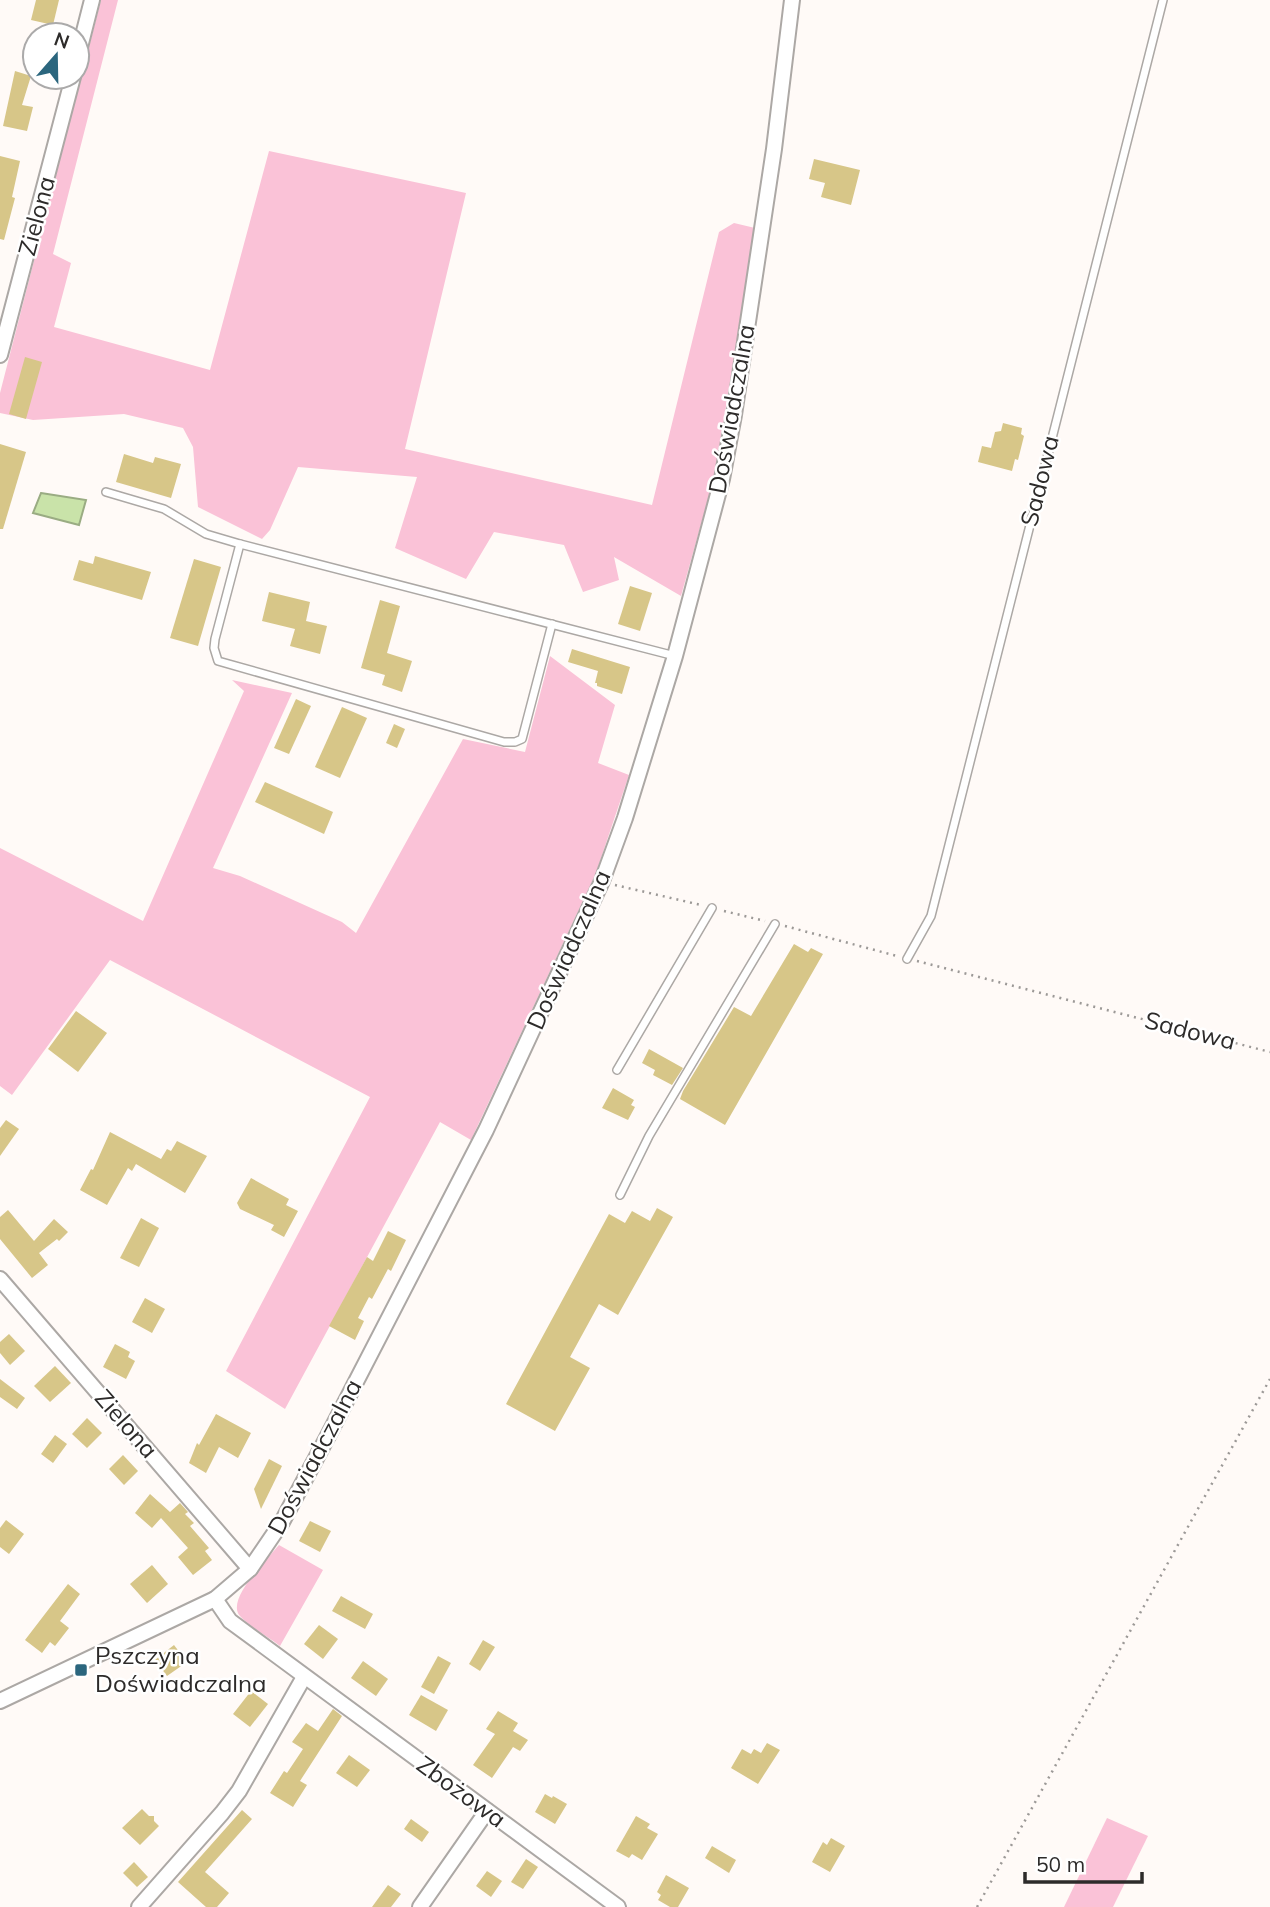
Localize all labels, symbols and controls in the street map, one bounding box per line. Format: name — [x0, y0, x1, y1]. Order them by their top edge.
north arrow — [21, 21, 91, 91]
text: N — [51, 26, 73, 54]
street label: Zielona — [11, 173, 61, 259]
street label: Doświadczalna — [701, 322, 761, 496]
street label: Sadowa — [1013, 432, 1065, 529]
street label: Doświadczalna — [520, 865, 617, 1034]
street label: Sadowa — [1142, 1004, 1239, 1056]
street label: Doświadczalna — [261, 1374, 368, 1539]
street label: Zielona — [89, 1383, 165, 1464]
place label: Pszczyna Doświadczalna — [95, 1640, 266, 1698]
marker: Pszczyna Doświadczalna — [73, 1662, 89, 1678]
street label: Zbożowa — [411, 1749, 512, 1834]
scale bar — [1025, 1840, 1142, 1884]
text: 50 m — [1036, 1851, 1085, 1877]

